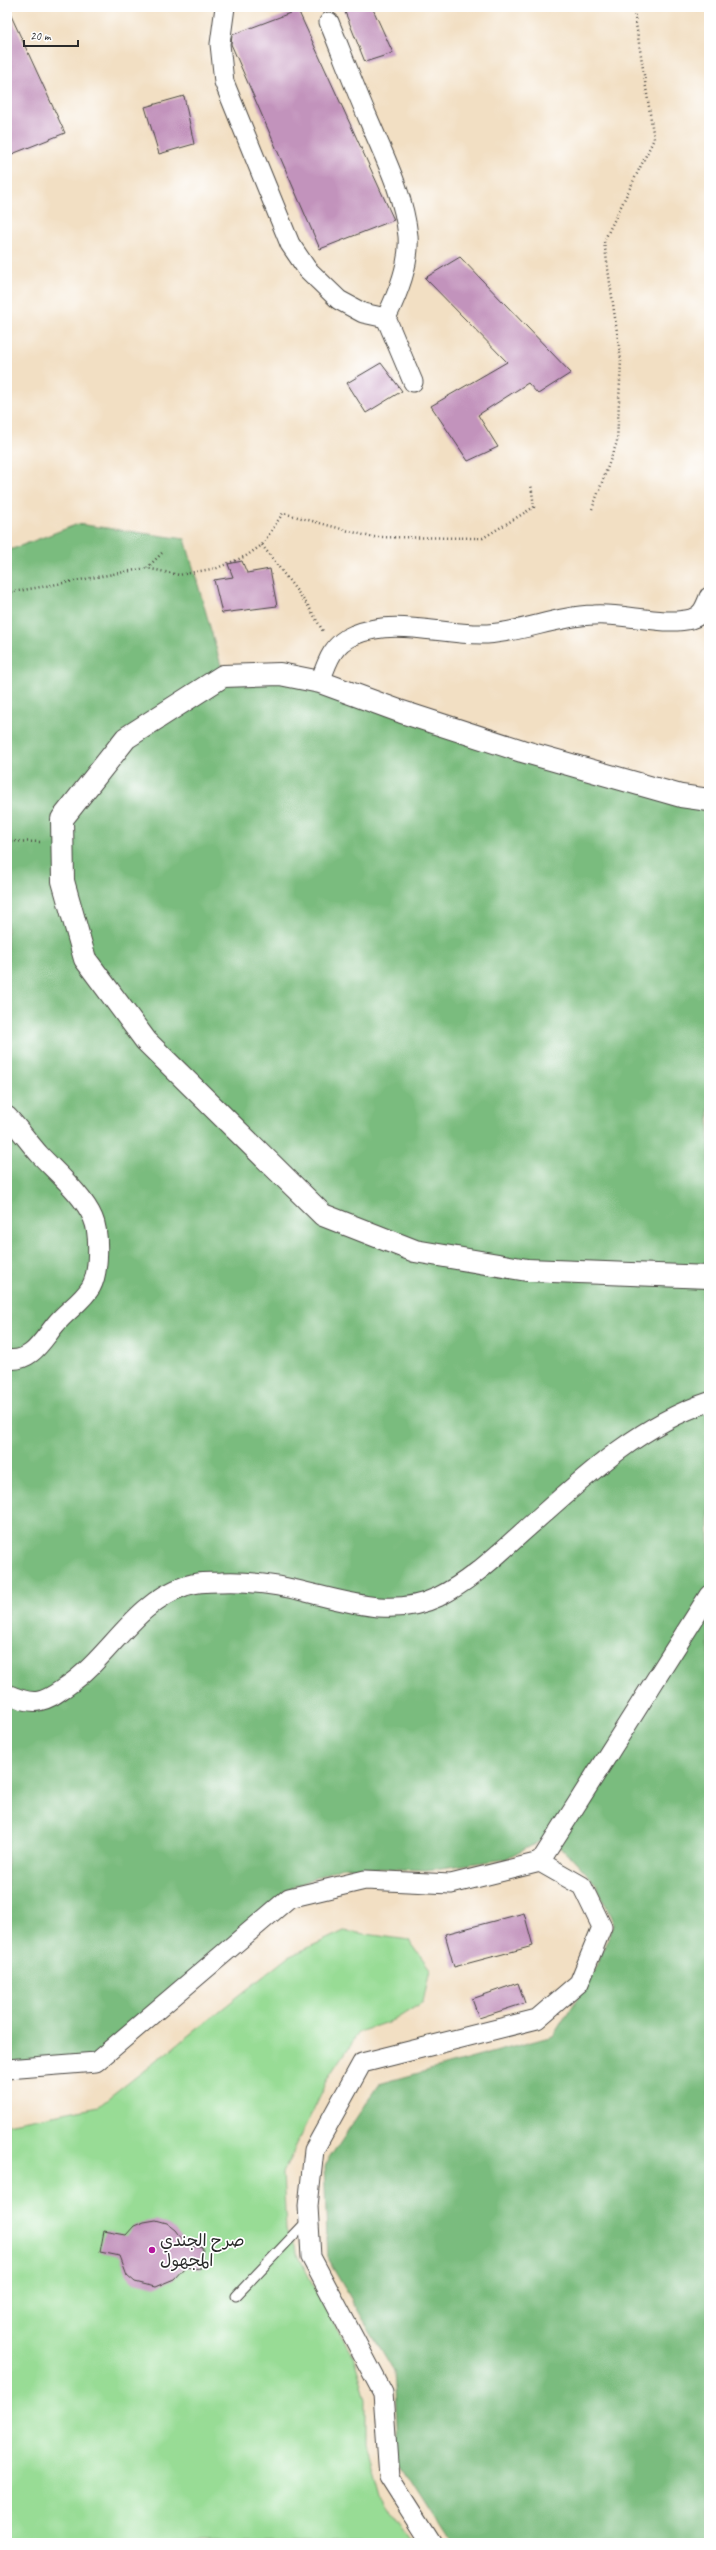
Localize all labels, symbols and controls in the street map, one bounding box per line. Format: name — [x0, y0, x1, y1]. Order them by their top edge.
scale bar — [24, 22, 78, 48]
text: 20 m — [30, 28, 52, 44]
place label: صرح الجندي المجهول — [160, 2230, 245, 2272]
marker: صرح الجندي المجهول — [147, 2245, 157, 2255]

